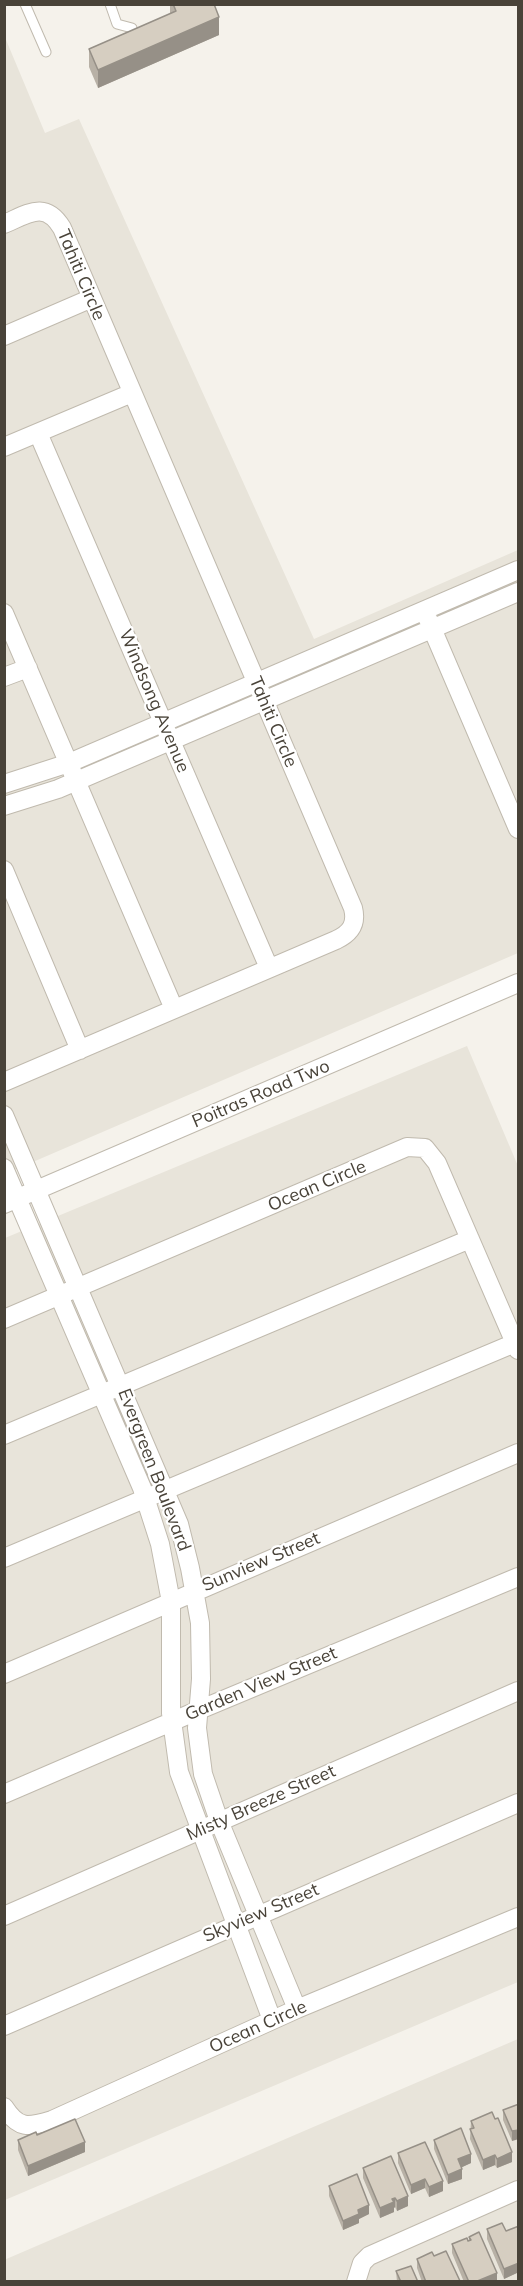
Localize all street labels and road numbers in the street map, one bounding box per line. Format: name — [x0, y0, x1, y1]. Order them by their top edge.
street label: Tahiti Circle — [52, 226, 110, 324]
street label: Windsong Avenue — [114, 626, 194, 776]
street label: Tahiti Circle — [244, 673, 302, 771]
street label: Poitras Road Two — [189, 1055, 333, 1133]
street label: Ocean Circle — [265, 1156, 369, 1216]
street label: Evergreen Boulevard — [113, 1386, 195, 1554]
street label: Sunview Street — [199, 1528, 323, 1596]
street label: Garden View Street — [182, 1642, 340, 1726]
street label: Misty Breeze Street — [183, 1760, 339, 1846]
street label: Skyview Street — [200, 1879, 322, 1947]
street label: Ocean Circle — [206, 1996, 310, 2058]

